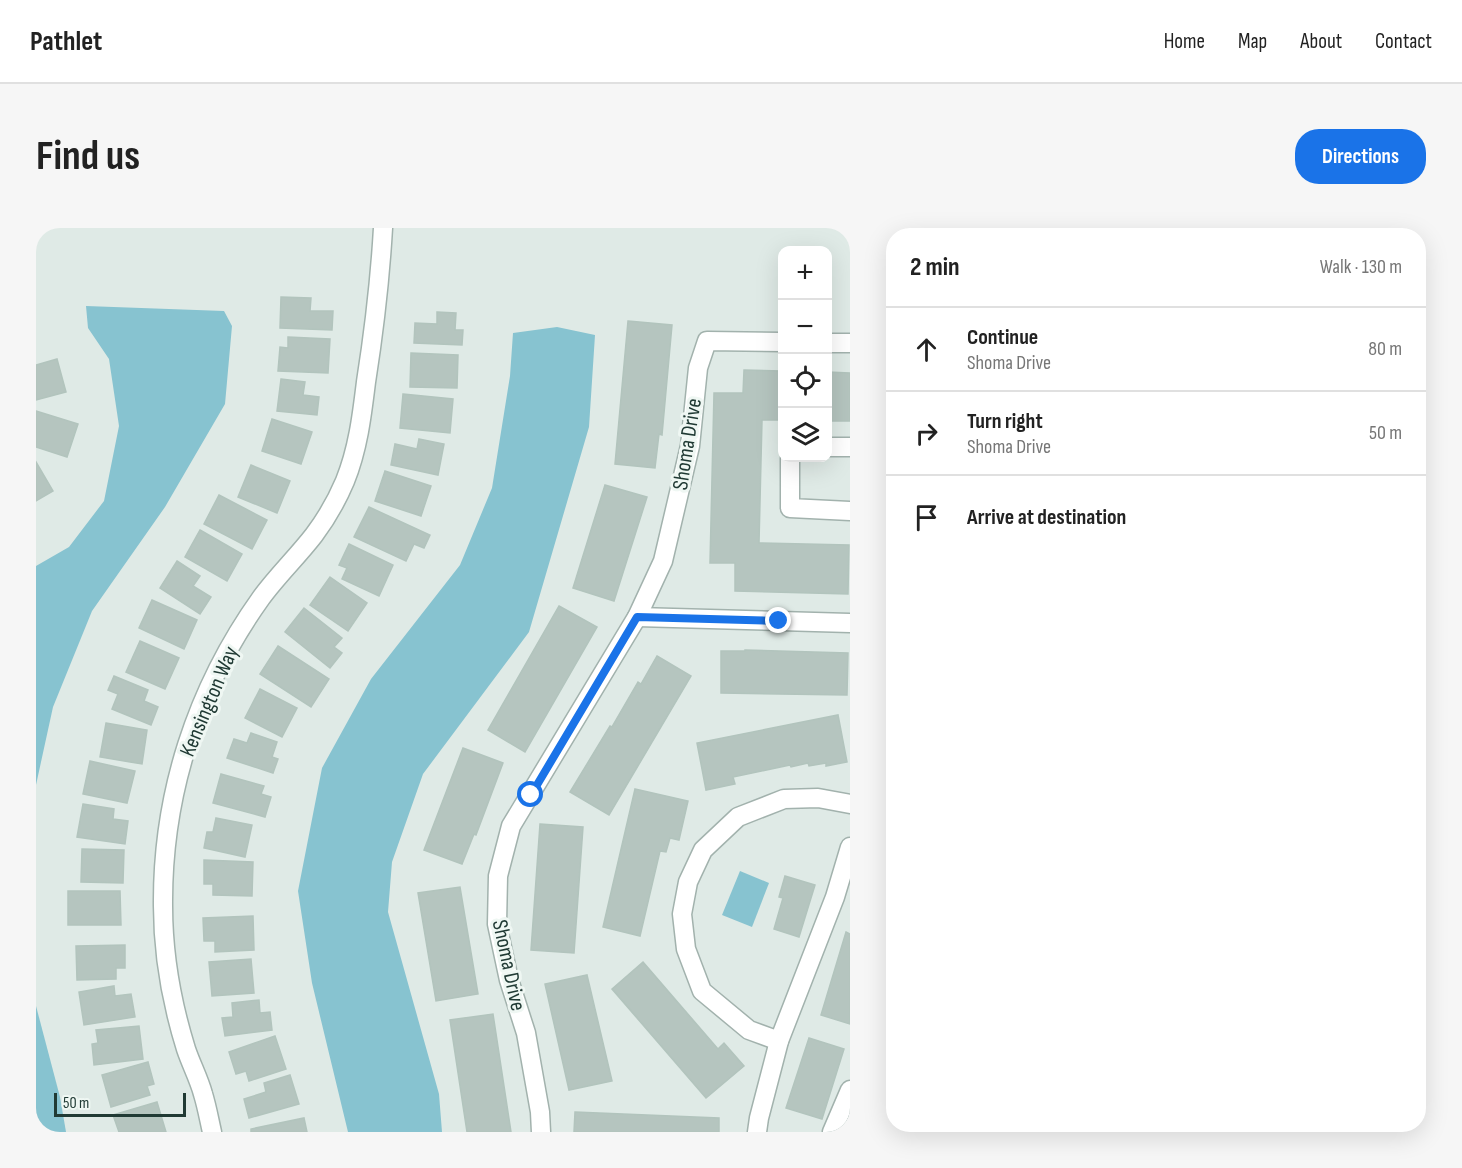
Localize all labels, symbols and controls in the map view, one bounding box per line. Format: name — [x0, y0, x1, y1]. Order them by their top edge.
text: Pathlet — [30, 25, 102, 58]
text: Home — [1164, 29, 1205, 54]
text: Map — [1238, 29, 1267, 54]
text: About — [1300, 29, 1342, 54]
text: Contact — [1375, 29, 1432, 54]
button: Directions — [1295, 129, 1426, 184]
text: Find us — [36, 131, 140, 182]
map controls — [778, 246, 832, 462]
button: + — [778, 246, 832, 300]
text: 2 min — [910, 252, 960, 283]
text: Walk · 130 m — [1320, 255, 1402, 279]
button: − — [778, 300, 832, 354]
text: Continue — [967, 324, 1038, 351]
icon: ahead — [910, 333, 943, 366]
text: 80 m — [1368, 337, 1402, 361]
text: Shoma Drive — [967, 351, 1051, 375]
button: locate — [778, 354, 832, 408]
street label: Shoma Drive — [667, 396, 708, 492]
button: layers — [778, 408, 832, 462]
text: Turn right — [967, 408, 1043, 435]
icon: right — [910, 417, 943, 450]
text: 50 m — [1369, 421, 1402, 445]
text: Shoma Drive — [967, 435, 1051, 459]
icon: arrive — [910, 501, 943, 534]
text: Arrive at destination — [967, 504, 1126, 531]
route end — [765, 607, 791, 633]
street label: Kensington Way — [174, 642, 245, 761]
route start — [517, 781, 543, 807]
street label: Shoma Drive — [486, 917, 531, 1013]
scale bar — [54, 1090, 186, 1118]
text: 50 m — [63, 1094, 89, 1113]

